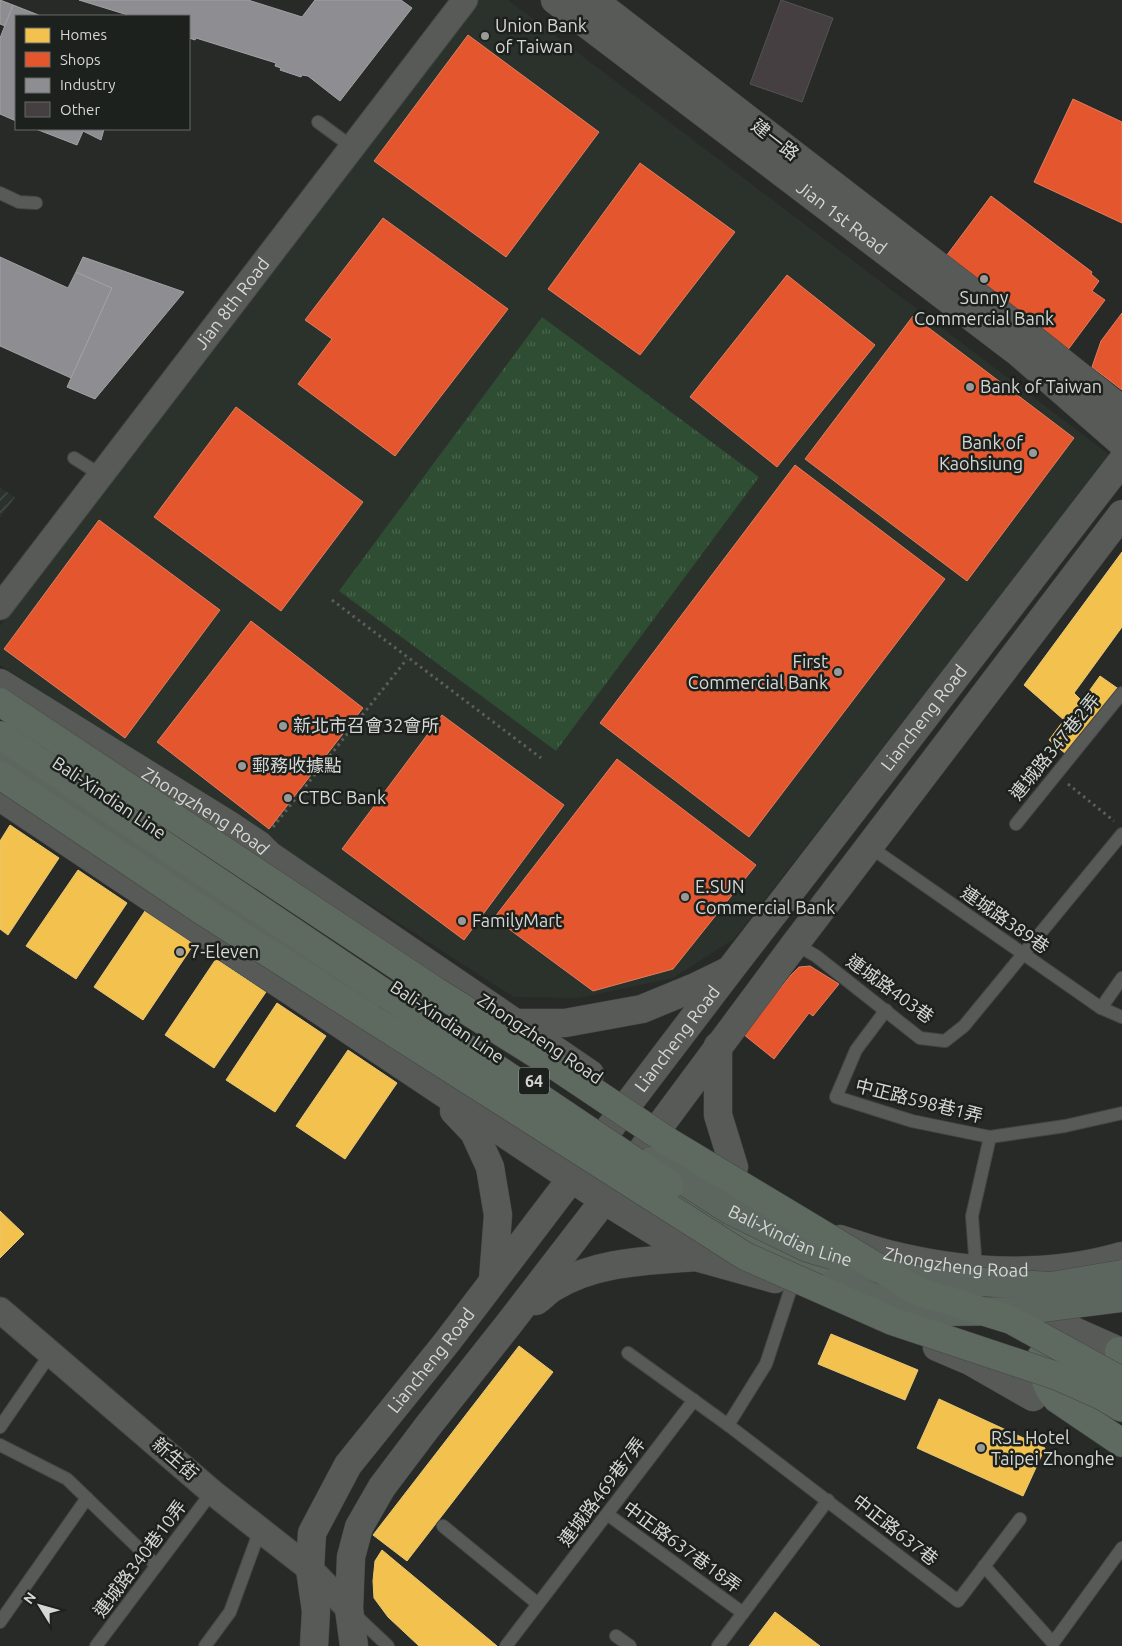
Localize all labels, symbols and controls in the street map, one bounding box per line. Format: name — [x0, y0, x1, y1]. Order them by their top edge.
legend — [15, 15, 190, 130]
place label: Union Bank of Taiwan — [495, 15, 587, 56]
text: Homes — [60, 26, 107, 43]
marker: Union Bank of Taiwan — [479, 30, 491, 42]
text: Shops — [60, 51, 101, 68]
text: Industry — [60, 76, 115, 93]
text: Other — [60, 101, 100, 118]
street label: 建一路 — [748, 115, 803, 164]
street label: Jian 1st Road — [793, 177, 891, 258]
street label: Jian 8th Road — [190, 253, 273, 353]
marker: Sunny Commercial Bank — [978, 273, 990, 285]
place label: Sunny Commercial Bank — [914, 287, 1054, 328]
place label: Bank of Taiwan — [980, 376, 1102, 396]
marker: Bank of Taiwan — [964, 381, 976, 393]
place label: Bank of Kaohsiung — [939, 432, 1023, 473]
marker: Bank of Kaohsiung — [1027, 447, 1039, 459]
place label: First Commercial Bank — [688, 651, 828, 692]
street label: Liancheng Road — [876, 660, 970, 774]
marker: First Commercial Bank — [832, 666, 844, 678]
street label: 連城路347巷2弄 — [1005, 689, 1103, 803]
place label: 新北市召會32會所 — [293, 715, 439, 735]
marker: 新北市召會32會所 — [277, 720, 289, 732]
street label: Bali-Xindian Line — [49, 752, 170, 843]
place label: 郵務收據點 — [252, 755, 342, 775]
marker: 郵務收據點 — [236, 760, 248, 772]
street label: Zhongzheng Road — [139, 763, 274, 858]
place label: CTBC Bank — [298, 787, 386, 807]
marker: CTBC Bank — [282, 792, 294, 804]
place label: E.SUN Commercial Bank — [695, 876, 835, 917]
street label: 連城路389巷 — [958, 882, 1053, 957]
marker: E.SUN Commercial Bank — [679, 891, 691, 903]
place label: FamilyMart — [472, 910, 562, 930]
marker: FamilyMart — [456, 915, 468, 927]
place label: 7-Eleven — [190, 941, 259, 961]
marker: 7-Eleven — [174, 946, 186, 958]
street label: 連城路403巷 — [843, 950, 938, 1026]
street label: Bali-Xindian Line — [387, 976, 508, 1067]
street label: Liancheng Road — [630, 981, 723, 1095]
street label: Zhongzheng Road — [474, 989, 607, 1087]
road number: 64 — [519, 1068, 549, 1094]
street label: 中正路598巷1弄 — [853, 1075, 985, 1126]
street label: Bali-Xindian Line — [725, 1200, 855, 1270]
street label: Zhongzheng Road — [881, 1242, 1029, 1280]
street label: Liancheng Road — [383, 1304, 478, 1416]
place label: RSL Hotel Taipei Zhonghe — [991, 1427, 1115, 1468]
street label: 新生街 — [149, 1433, 203, 1484]
street label: 連城路469巷7弄 — [554, 1433, 648, 1550]
marker: RSL Hotel Taipei Zhonghe — [975, 1442, 987, 1454]
street label: 中正路637巷 — [849, 1490, 942, 1569]
street label: 連城路340巷10弄 — [89, 1496, 190, 1621]
street label: 中正路637巷18弄 — [620, 1497, 745, 1596]
north arrow — [15, 1581, 65, 1631]
text: N — [20, 1589, 39, 1607]

